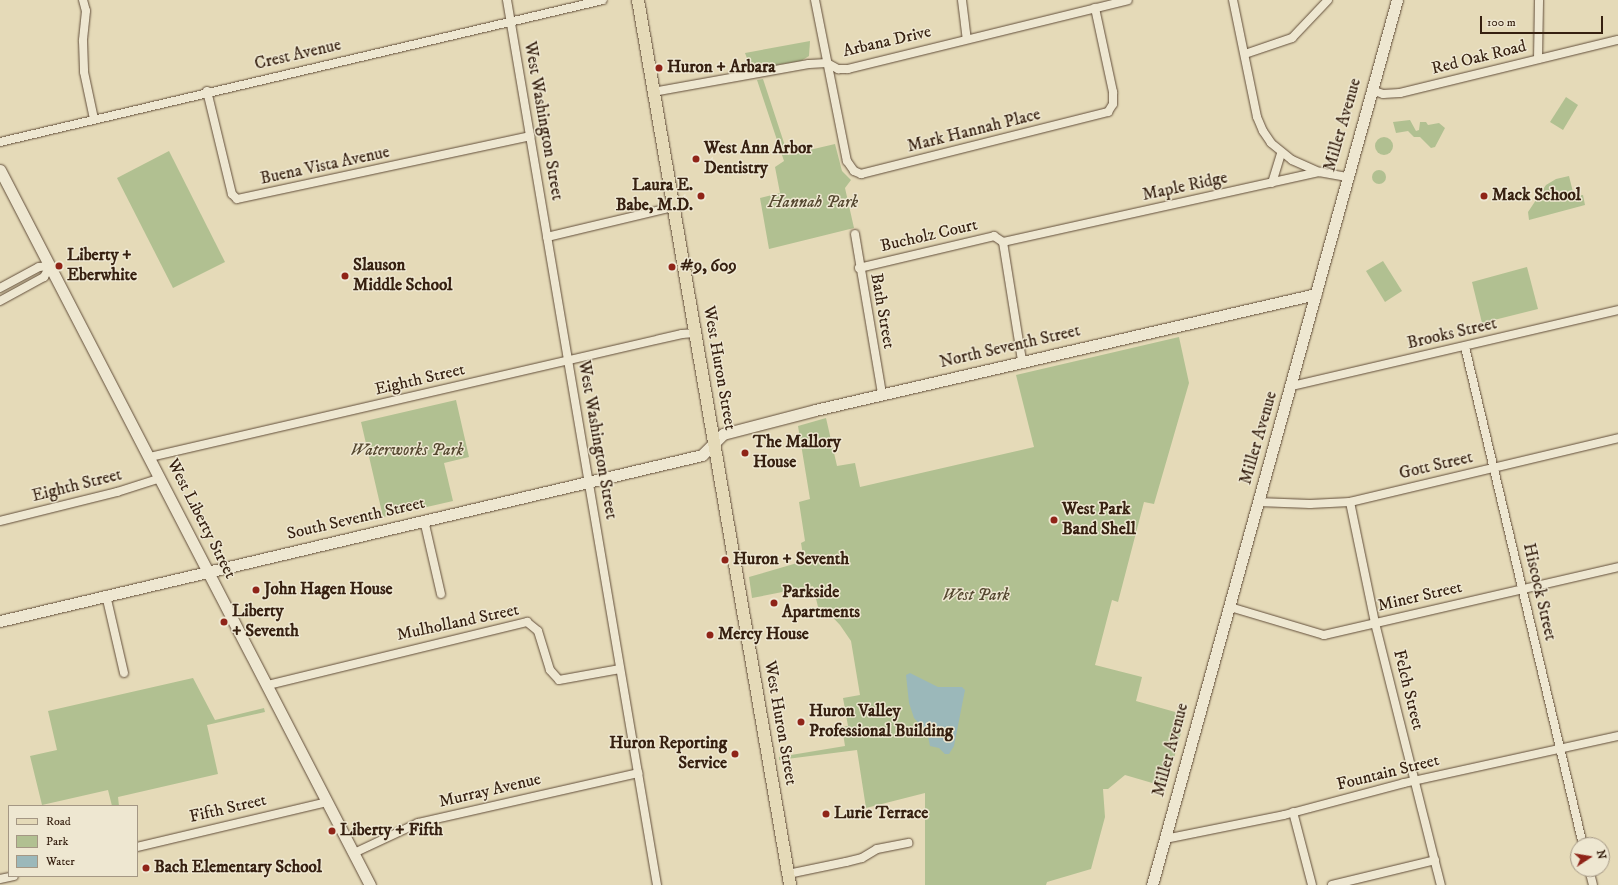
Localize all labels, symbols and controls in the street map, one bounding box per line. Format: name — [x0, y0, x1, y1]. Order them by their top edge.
scale bar — [1482, 8, 1605, 34]
text: 100 m — [1487, 15, 1516, 30]
street label: Arbana Drive — [841, 22, 933, 62]
street label: Crest Avenue — [253, 35, 343, 75]
street label: Red Oak Road — [1430, 36, 1528, 80]
street label: West Washington Street — [519, 40, 567, 202]
place label: Huron + Arbara — [667, 58, 776, 78]
marker: Huron + Arbara — [654, 63, 664, 73]
street label: Miller Avenue — [1320, 76, 1366, 174]
street label: Mark Hannah Place — [905, 105, 1043, 157]
place label: West Ann Arbor Dentistry — [704, 139, 812, 179]
street label: Buena Vista Avenue — [258, 142, 392, 190]
marker: West Ann Arbor Dentistry — [691, 154, 701, 164]
street label: Maple Ridge — [1141, 168, 1229, 206]
place label: Laura E. Babe, M.D. — [616, 176, 693, 216]
place label: Mack School — [1492, 186, 1581, 206]
marker: Laura E. Babe, M.D. — [696, 191, 706, 201]
marker: Mack School — [1479, 191, 1489, 201]
park label: Hannah Park — [768, 193, 858, 213]
street label: Bucholz Court — [878, 215, 980, 257]
place label: Liberty + Eberwhite — [67, 246, 137, 286]
place label: Slauson Middle School — [353, 256, 452, 296]
place label: #9, 609 — [680, 257, 737, 277]
marker: Liberty + Eberwhite — [54, 261, 64, 271]
marker: #9, 609 — [667, 262, 677, 272]
marker: Slauson Middle School — [340, 271, 350, 281]
street label: Bath Street — [865, 272, 899, 350]
street label: West Huron Street — [698, 304, 740, 432]
street label: Brooks Street — [1405, 314, 1499, 354]
street label: North Seventh Street — [938, 321, 1082, 373]
street label: West Washington Street — [573, 359, 621, 521]
street label: Eighth Street — [373, 360, 467, 400]
street label: Miller Avenue — [1236, 389, 1282, 487]
place label: The Mallory House — [753, 433, 841, 473]
park label: Waterworks Park — [350, 441, 464, 461]
marker: The Mallory House — [740, 448, 750, 458]
street label: Gott Street — [1397, 448, 1475, 484]
street label: West Liberty Street — [162, 456, 240, 582]
street label: Eighth Street — [30, 465, 124, 507]
street label: South Seventh Street — [285, 493, 427, 545]
place label: West Park Band Shell — [1062, 500, 1136, 540]
marker: West Park Band Shell — [1049, 515, 1059, 525]
street label: Hiscock Street — [1518, 541, 1560, 643]
place label: Huron + Seventh — [733, 550, 849, 570]
marker: Huron + Seventh — [720, 555, 730, 565]
street label: Miner Street — [1376, 577, 1464, 617]
place label: John Hagen House — [264, 580, 393, 600]
place label: Parkside Apartments — [782, 583, 860, 623]
marker: John Hagen House — [251, 585, 261, 595]
park label: West Park — [942, 586, 1010, 606]
marker: Parkside Apartments — [769, 598, 779, 608]
street label: Mulholland Street — [395, 600, 521, 646]
place label: Liberty + Seventh — [232, 602, 299, 642]
marker: Liberty + Seventh — [219, 617, 229, 627]
place label: Mercy House — [718, 625, 809, 645]
marker: Mercy House — [705, 630, 715, 640]
street label: Felch Street — [1388, 648, 1428, 732]
street label: West Huron Street — [759, 659, 801, 787]
street label: Miller Avenue — [1149, 701, 1193, 799]
place label: Huron Valley Professional Building — [809, 702, 953, 742]
marker: Huron Valley Professional Building — [796, 717, 806, 727]
place label: Huron Reporting Service — [609, 734, 727, 774]
marker: Huron Reporting Service — [730, 749, 740, 759]
street label: Fountain Street — [1335, 750, 1441, 796]
street label: Murray Avenue — [437, 769, 543, 813]
street label: Fifth Street — [187, 790, 269, 828]
place label: Lurie Terrace — [834, 804, 928, 824]
legend — [8, 805, 138, 877]
marker: Lurie Terrace — [821, 809, 831, 819]
text: Road — [46, 814, 71, 829]
place label: Liberty + Fifth — [340, 821, 443, 841]
marker: Liberty + Fifth — [327, 826, 337, 836]
text: Park — [46, 834, 68, 849]
north arrow — [1570, 837, 1610, 877]
text: N — [1593, 849, 1609, 861]
text: Water — [46, 854, 75, 869]
place label: Bach Elementary School — [154, 858, 322, 878]
marker: Bach Elementary School — [141, 863, 151, 873]

